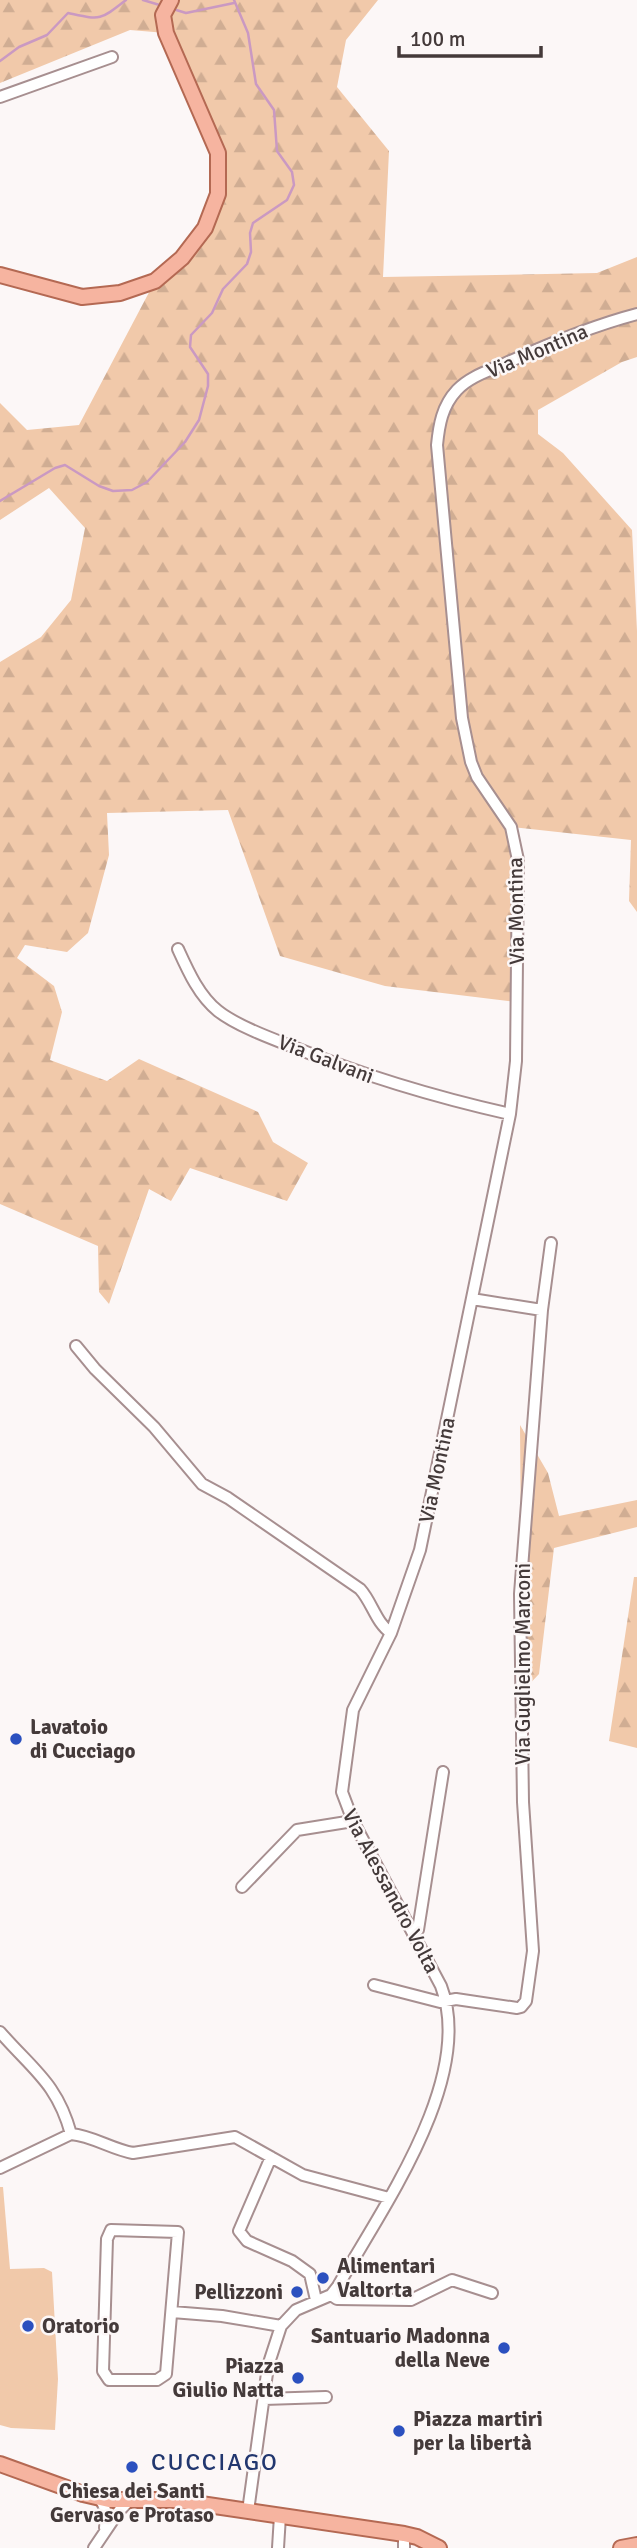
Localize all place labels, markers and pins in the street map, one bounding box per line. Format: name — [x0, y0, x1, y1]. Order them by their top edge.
place label: Lavatoio di Cucciago — [30, 1714, 136, 1764]
marker: Lavatoio di Cucciago — [8, 1731, 24, 1747]
place label: Alimentari Valtorta — [337, 2253, 435, 2303]
marker: Alimentari Valtorta — [315, 2270, 331, 2286]
place label: Pellizzoni — [194, 2279, 283, 2305]
marker: Pellizzoni — [289, 2284, 305, 2300]
place label: Oratorio — [42, 2313, 119, 2339]
marker: Oratorio — [20, 2318, 36, 2334]
place label: Santuario Madonna della Neve — [311, 2323, 490, 2373]
marker: Santuario Madonna della Neve — [496, 2340, 512, 2356]
place label: Piazza Giulio Natta — [173, 2353, 284, 2403]
marker: Piazza Giulio Natta — [290, 2370, 306, 2386]
place label: Piazza martiri per la libertà — [413, 2406, 543, 2456]
marker: Piazza martiri per la libertà — [391, 2423, 407, 2439]
marker: Chiesa dei Santi Gervaso e Protaso — [124, 2459, 140, 2475]
place label: Chiesa dei Santi Gervaso e Protaso — [50, 2478, 214, 2528]

